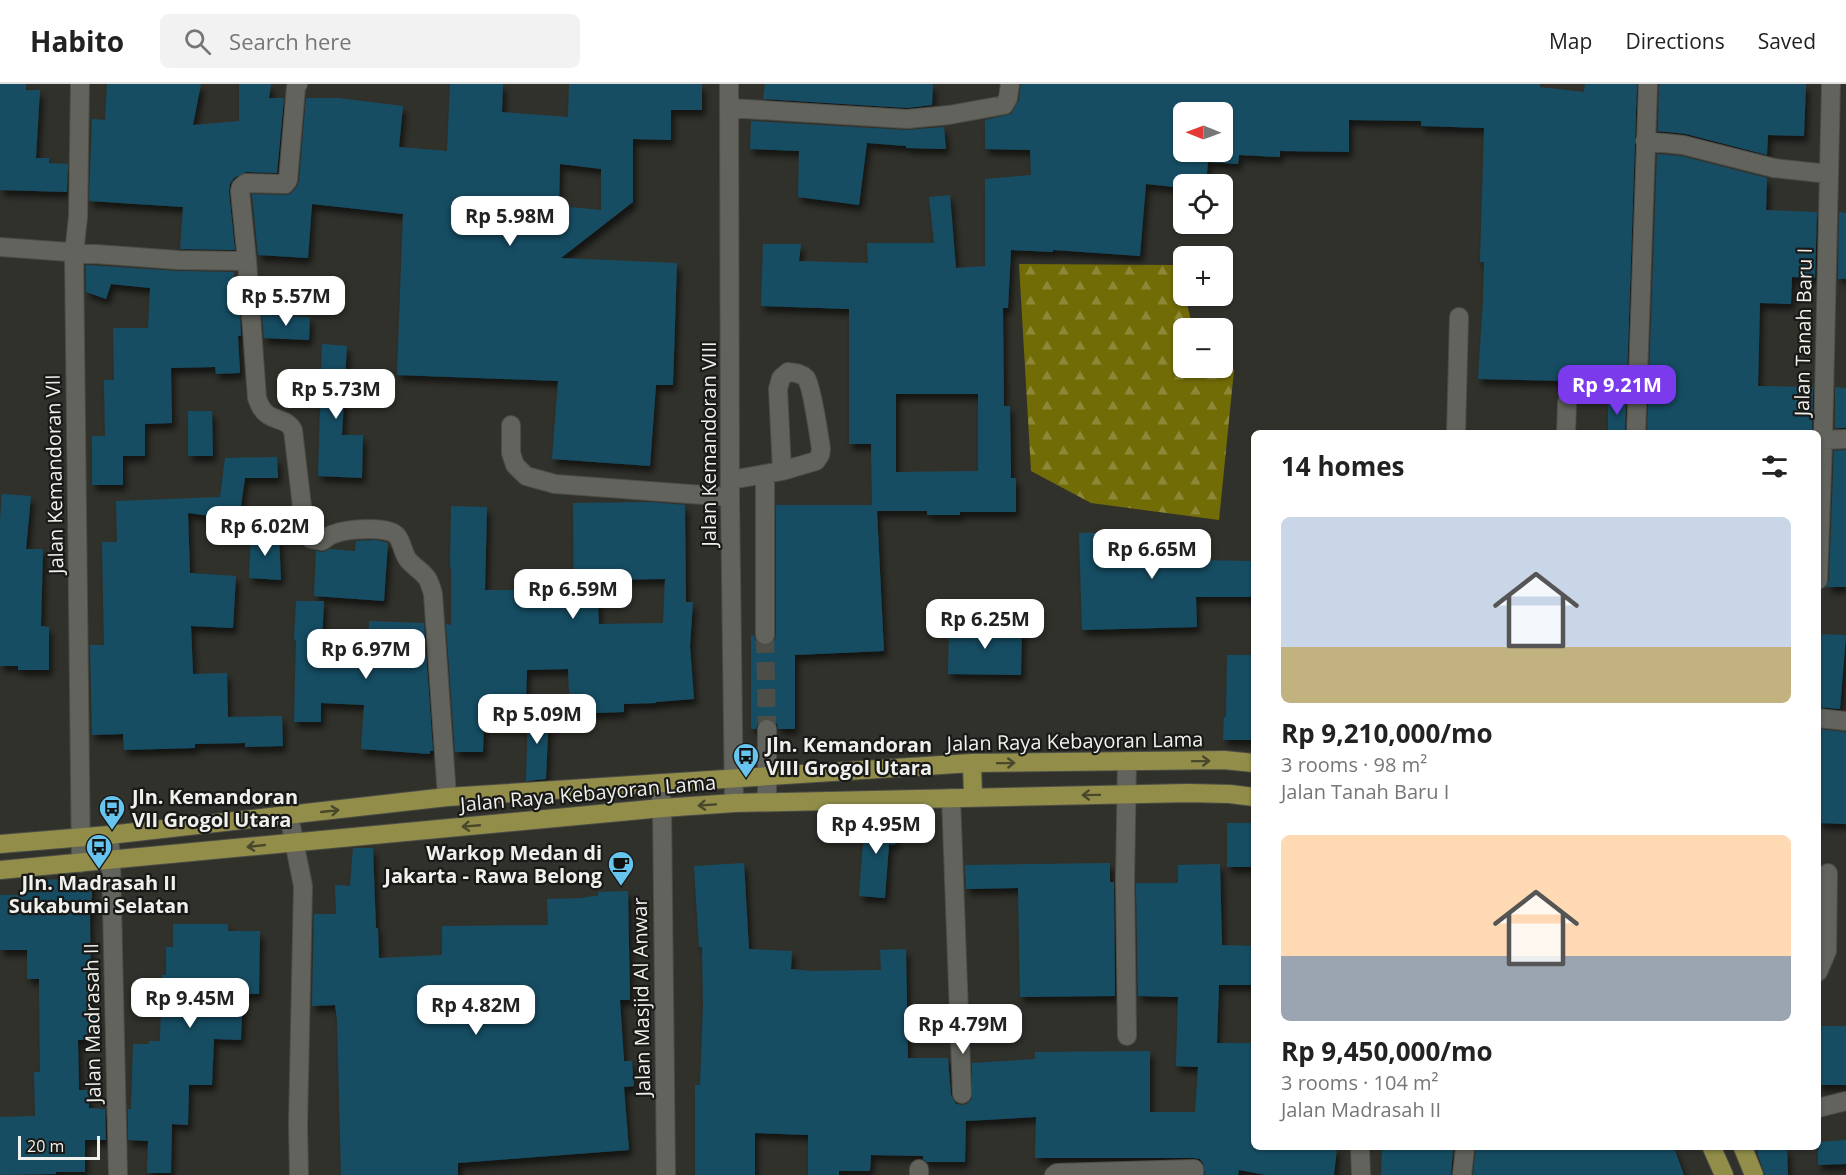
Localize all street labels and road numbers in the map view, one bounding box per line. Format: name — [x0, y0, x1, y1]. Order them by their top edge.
street label: Jalan Tanah Baru I — [1788, 248, 1818, 418]
street label: Jalan Kemandoran VIII — [695, 341, 722, 549]
street label: Jalan Kemandoran VII — [39, 374, 69, 576]
street label: Jalan Raya Kebayoran Lama — [944, 725, 1204, 757]
street label: Jalan Raya Kebayoran Lama — [457, 768, 717, 818]
street label: Jalan Masjid Al Anwar — [626, 897, 656, 1099]
street label: Jalan Madrasah II — [77, 943, 107, 1105]

